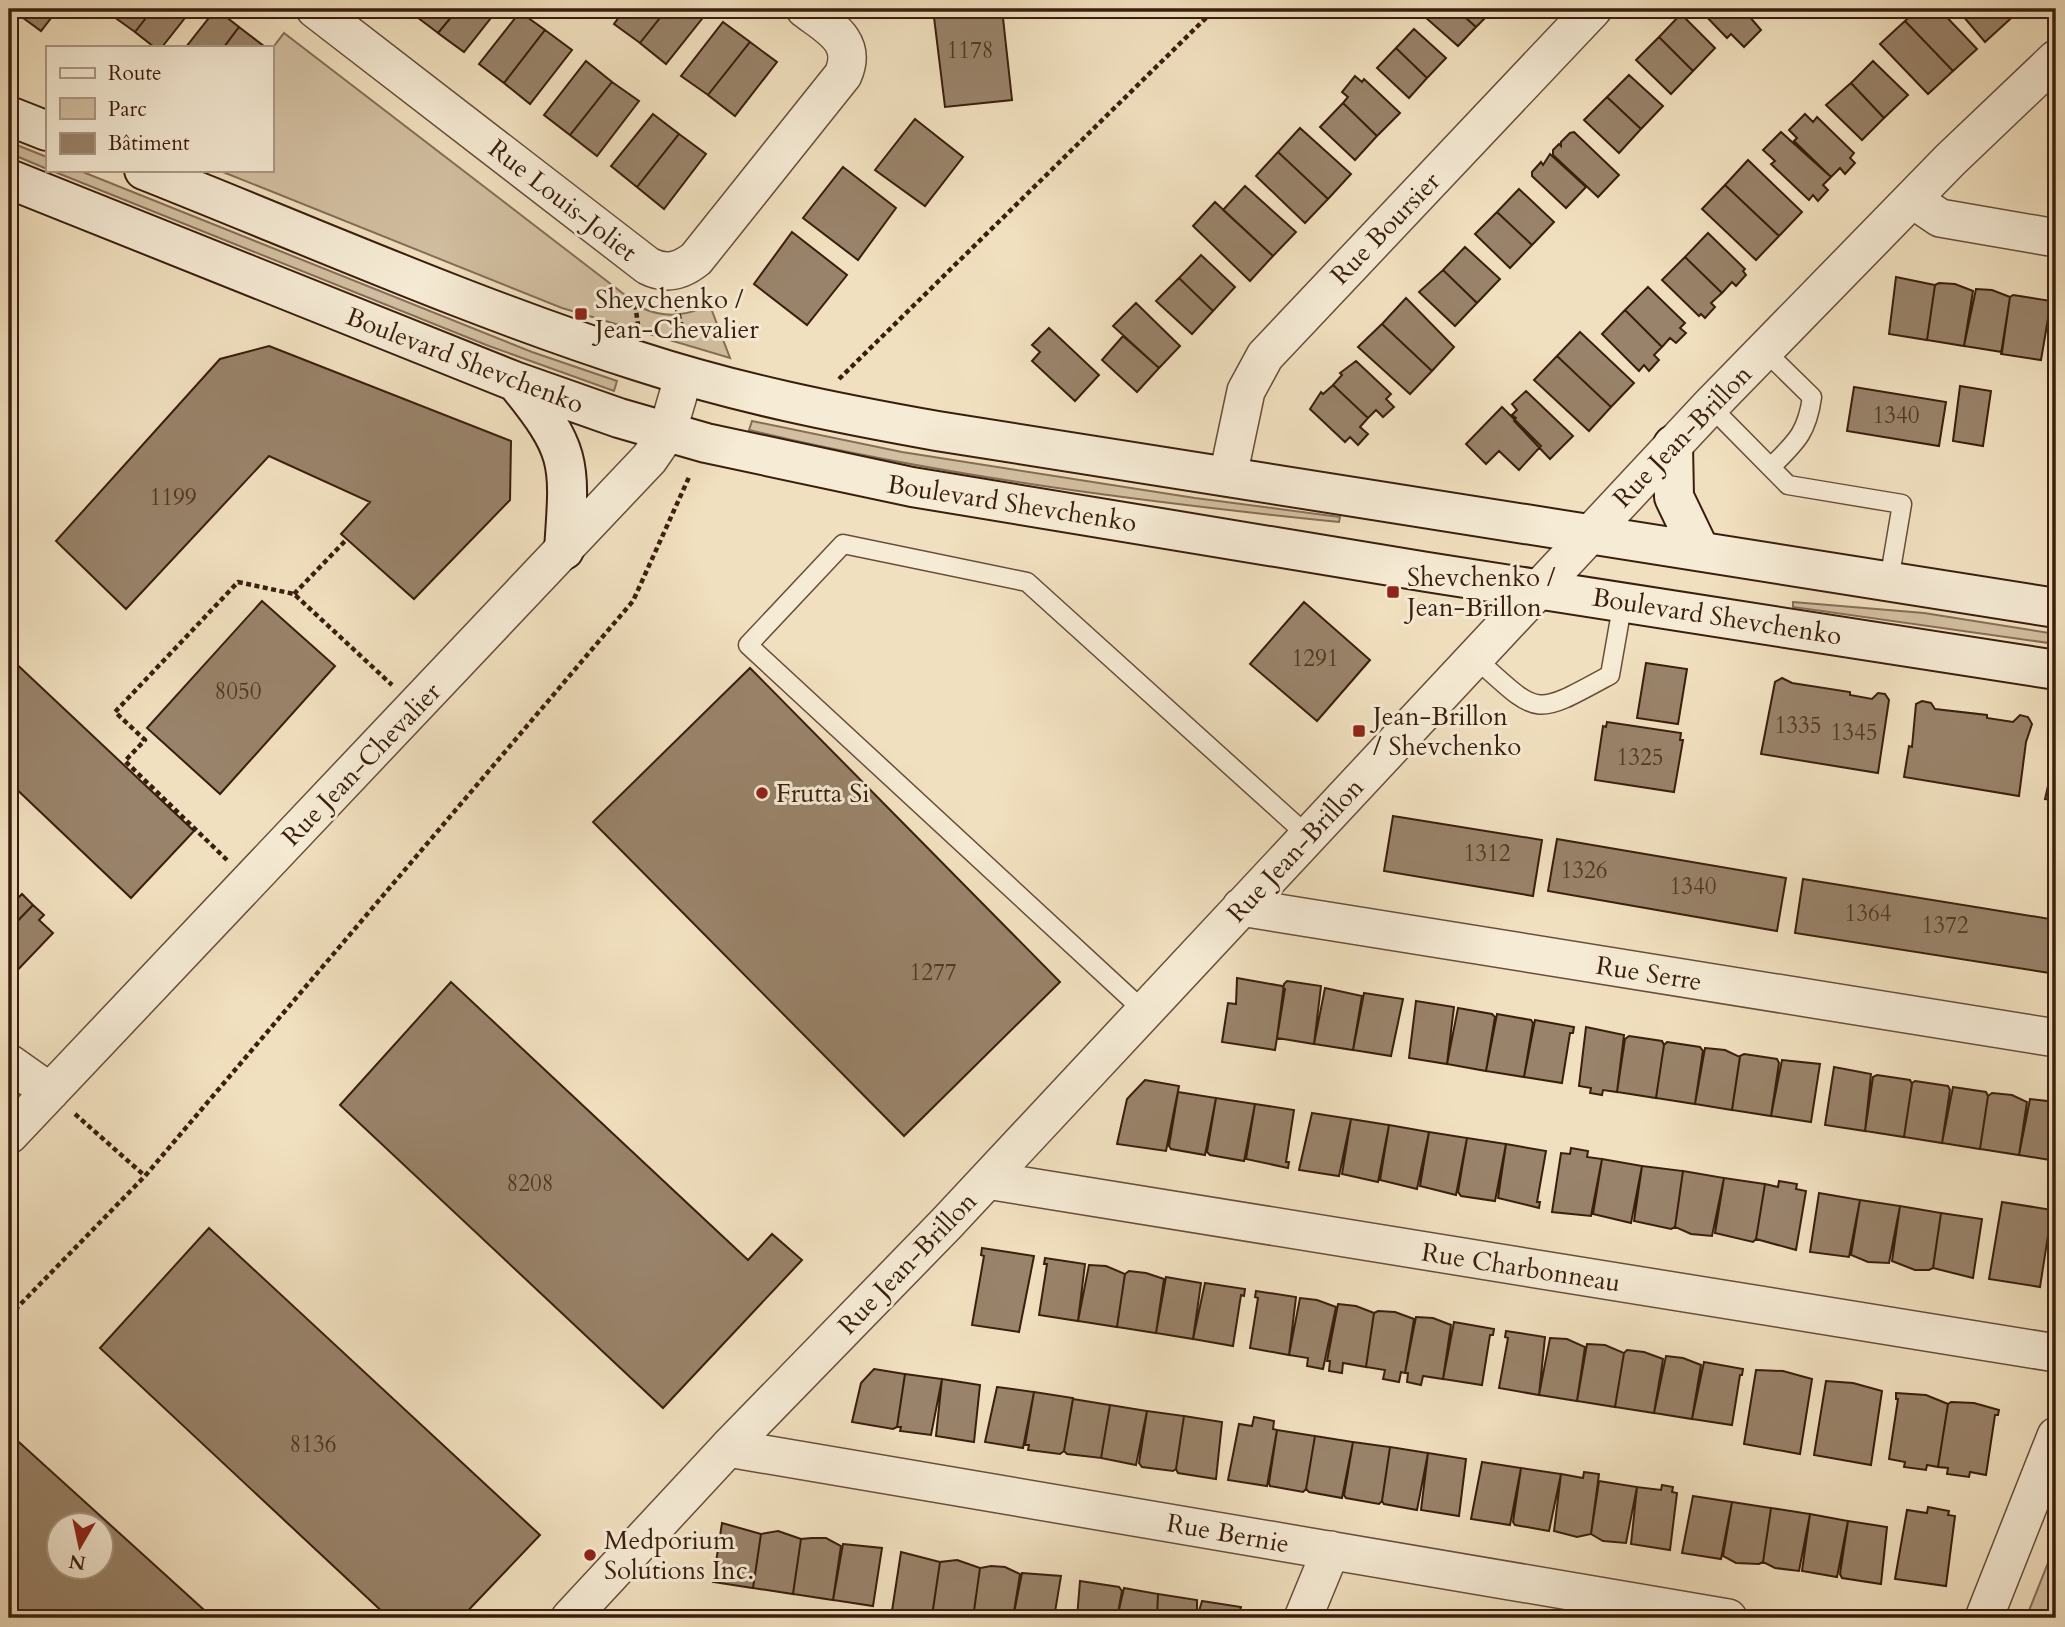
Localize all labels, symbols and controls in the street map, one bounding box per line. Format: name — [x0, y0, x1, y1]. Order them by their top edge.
house number: 1178 — [946, 35, 994, 66]
legend — [46, 46, 273, 172]
text: Route — [108, 59, 162, 88]
text: Parc — [108, 95, 147, 124]
text: Bâtiment — [108, 129, 190, 158]
street label: Rue Louis-Joliet — [481, 131, 644, 269]
street label: Rue Boursier — [1323, 164, 1448, 292]
place label: Shevchenko / Jean-Chevalier — [591, 282, 759, 347]
street label: Boulevard Shevchenko — [341, 299, 589, 422]
marker: Shevchenko / Jean-Chevalier — [573, 306, 589, 322]
street label: Rue Jean-Brillon — [1605, 357, 1760, 515]
house number: 1340 — [1872, 400, 1920, 431]
street label: Boulevard Shevchenko — [885, 466, 1139, 540]
house number: 1199 — [149, 482, 197, 513]
place label: Shevchenko / Jean-Brillon — [1403, 560, 1556, 625]
street label: Boulevard Shevchenko — [1590, 579, 1844, 653]
marker: Shevchenko / Jean-Brillon — [1385, 584, 1401, 600]
house number: 1291 — [1291, 643, 1339, 674]
street label: Rue Jean-Chevalier — [274, 675, 449, 854]
house number: 8050 — [214, 676, 262, 707]
place label: Jean-Brillon / Shevchenko — [1369, 699, 1521, 764]
house number: 1335 — [1774, 710, 1822, 741]
house number: 1345 — [1830, 717, 1878, 748]
marker: Jean-Brillon / Shevchenko — [1351, 723, 1367, 739]
house number: 1325 — [1616, 742, 1664, 773]
street label: Rue Jean-Brillon — [1219, 770, 1372, 930]
place label: Frutta Si — [776, 776, 870, 811]
marker: Frutta Si — [754, 785, 770, 801]
house number: 1312 — [1463, 838, 1511, 869]
house number: 1326 — [1560, 855, 1608, 886]
house number: 1340 — [1669, 871, 1717, 902]
house number: 1364 — [1844, 898, 1892, 929]
house number: 1372 — [1921, 910, 1969, 941]
street label: Rue Serre — [1593, 948, 1704, 999]
house number: 1277 — [909, 957, 957, 988]
house number: 8208 — [506, 1168, 554, 1199]
street label: Rue Jean-Brillon — [830, 1184, 985, 1342]
street label: Rue Charbonneau — [1419, 1235, 1623, 1300]
house number: 8136 — [289, 1429, 337, 1460]
street label: Rue Bernie — [1164, 1505, 1292, 1561]
north arrow — [46, 1512, 116, 1582]
place label: Medporium Solutions Inc. — [604, 1523, 754, 1588]
marker: Medporium Solutions Inc. — [582, 1547, 598, 1563]
text: N — [67, 1548, 88, 1576]

